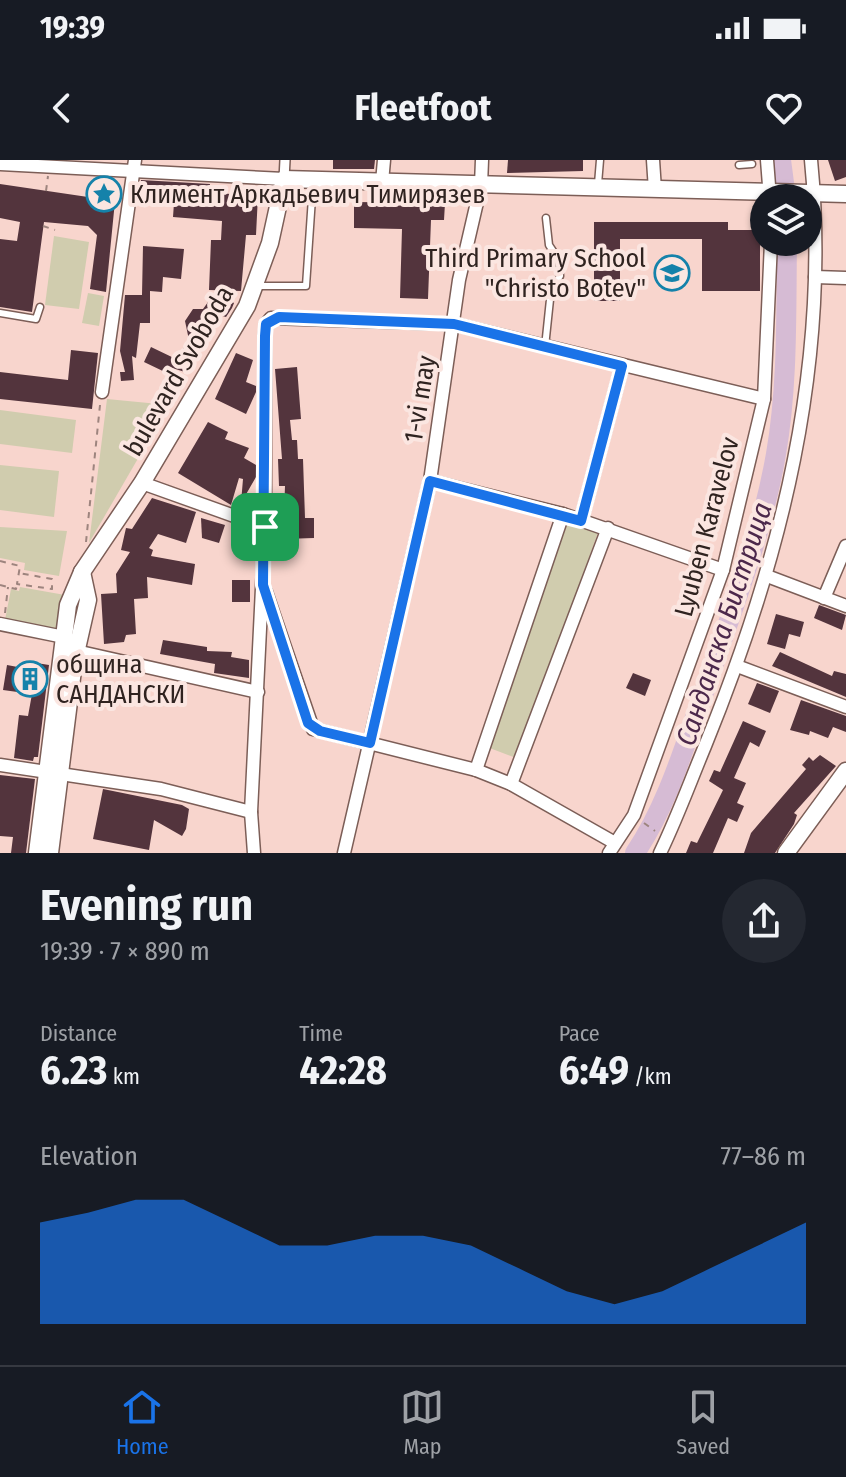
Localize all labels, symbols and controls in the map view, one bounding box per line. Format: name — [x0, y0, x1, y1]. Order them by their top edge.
text: 19:39 — [40, 10, 105, 46]
icon: back — [40, 86, 84, 130]
text: Fleetfoot — [355, 86, 491, 130]
icon: heart — [762, 86, 806, 130]
place icon: Климент Аркадьевич Тимирязев — [85, 175, 123, 213]
place label: Климент Аркадьевич Тимирязев — [130, 179, 485, 210]
map controls — [750, 184, 822, 256]
button: layers — [750, 184, 822, 256]
place label: Third Primary School "Christo Botev" — [425, 243, 646, 304]
school or university icon: Third Primary School "Christo Botev" — [653, 254, 691, 292]
street label: bulevard Svoboda — [118, 280, 240, 462]
street label: 1-vi may — [398, 353, 442, 445]
street label: Lyuben Karavelov — [668, 433, 746, 620]
pin — [231, 493, 299, 561]
water label: Санданска Бистрица — [669, 498, 779, 750]
icon: arrive — [243, 505, 287, 549]
place label: община САНДАНСКИ — [56, 649, 185, 710]
building icon: община САНДАНСКИ — [11, 660, 49, 698]
text: Evening run — [40, 879, 253, 932]
button: share — [722, 879, 806, 963]
text: 19:39 · 7 × 890 m — [40, 936, 210, 967]
text: Distance — [40, 1020, 117, 1047]
text: Time — [299, 1020, 343, 1047]
text: Pace — [559, 1020, 600, 1047]
text: 6.23 — [40, 1047, 108, 1095]
text: 42:28 — [299, 1047, 387, 1095]
text: 6:49 — [559, 1047, 629, 1095]
text: km — [108, 1063, 140, 1090]
text: /km — [629, 1063, 672, 1090]
text: Elevation — [40, 1141, 138, 1172]
text: 77–86 m — [721, 1141, 806, 1172]
tab: Home — [116, 1385, 169, 1460]
tab: Map — [400, 1385, 444, 1460]
tab: Saved — [676, 1385, 730, 1460]

